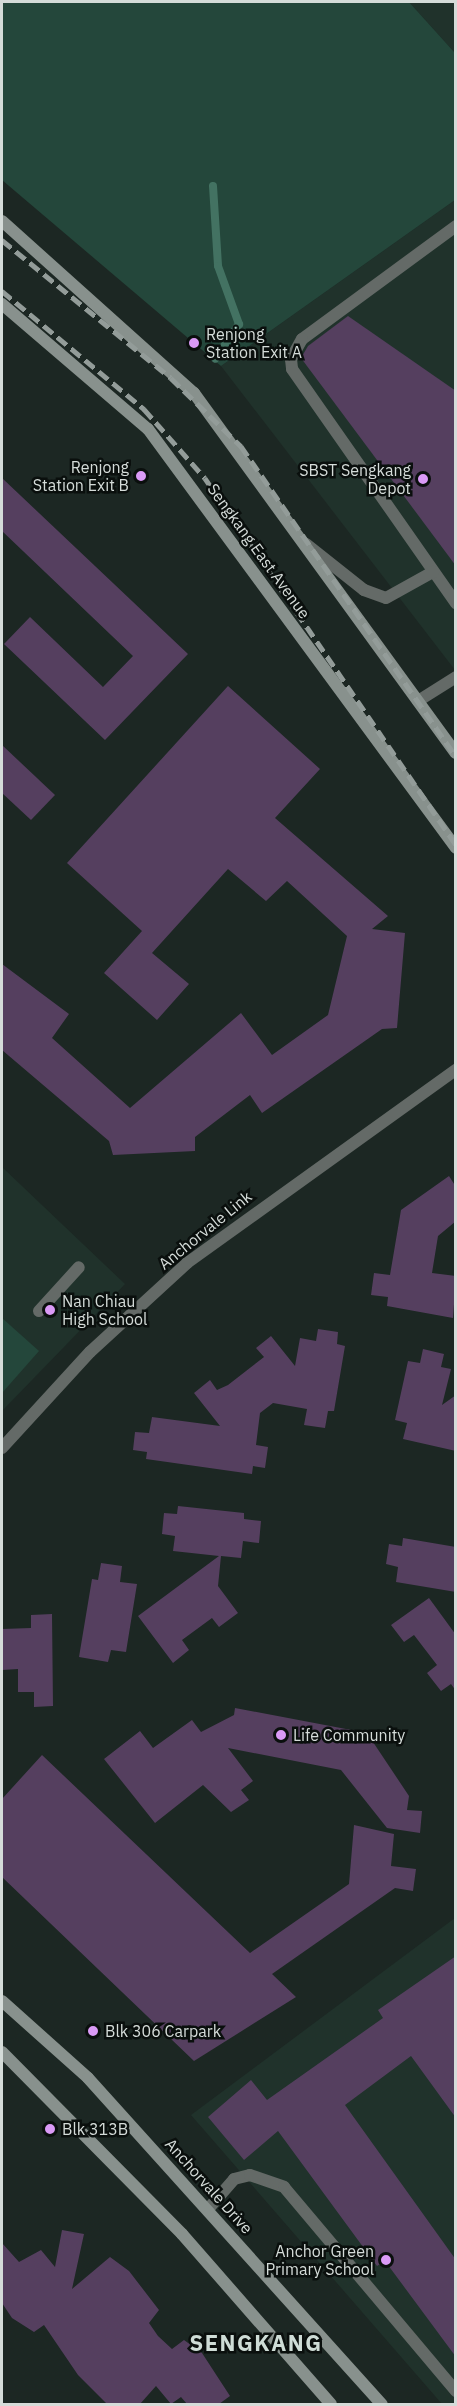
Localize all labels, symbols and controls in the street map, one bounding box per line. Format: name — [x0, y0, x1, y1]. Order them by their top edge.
place label: Renjong Station Exit A — [206, 324, 302, 362]
marker: Renjong Station Exit A — [187, 336, 201, 350]
place label: Renjong Station Exit B — [33, 457, 129, 495]
place label: SBST Sengkang Depot — [299, 460, 411, 498]
marker: Renjong Station Exit B — [134, 469, 148, 483]
marker: SBST Sengkang Depot — [416, 472, 430, 486]
street label: Sengkang East Avenue — [204, 480, 314, 622]
street label: Anchorvale Link — [155, 1187, 255, 1273]
place label: Nan Chiau High School — [62, 1291, 147, 1329]
marker: Nan Chiau High School — [43, 1303, 57, 1317]
place label: Life Community — [293, 1725, 405, 1745]
marker: Life Community — [274, 1728, 288, 1742]
place label: Blk 306 Carpark — [105, 2021, 221, 2041]
marker: Blk 306 Carpark — [86, 2024, 100, 2038]
place label: Blk 313B — [62, 2119, 128, 2139]
marker: Blk 313B — [43, 2122, 57, 2136]
street label: Anchorvale Drive — [161, 2134, 257, 2238]
place label: Anchor Green Primary School — [266, 2241, 374, 2279]
marker: Anchor Green Primary School — [379, 2253, 393, 2267]
district label: SENGKANG — [190, 2330, 322, 2356]

